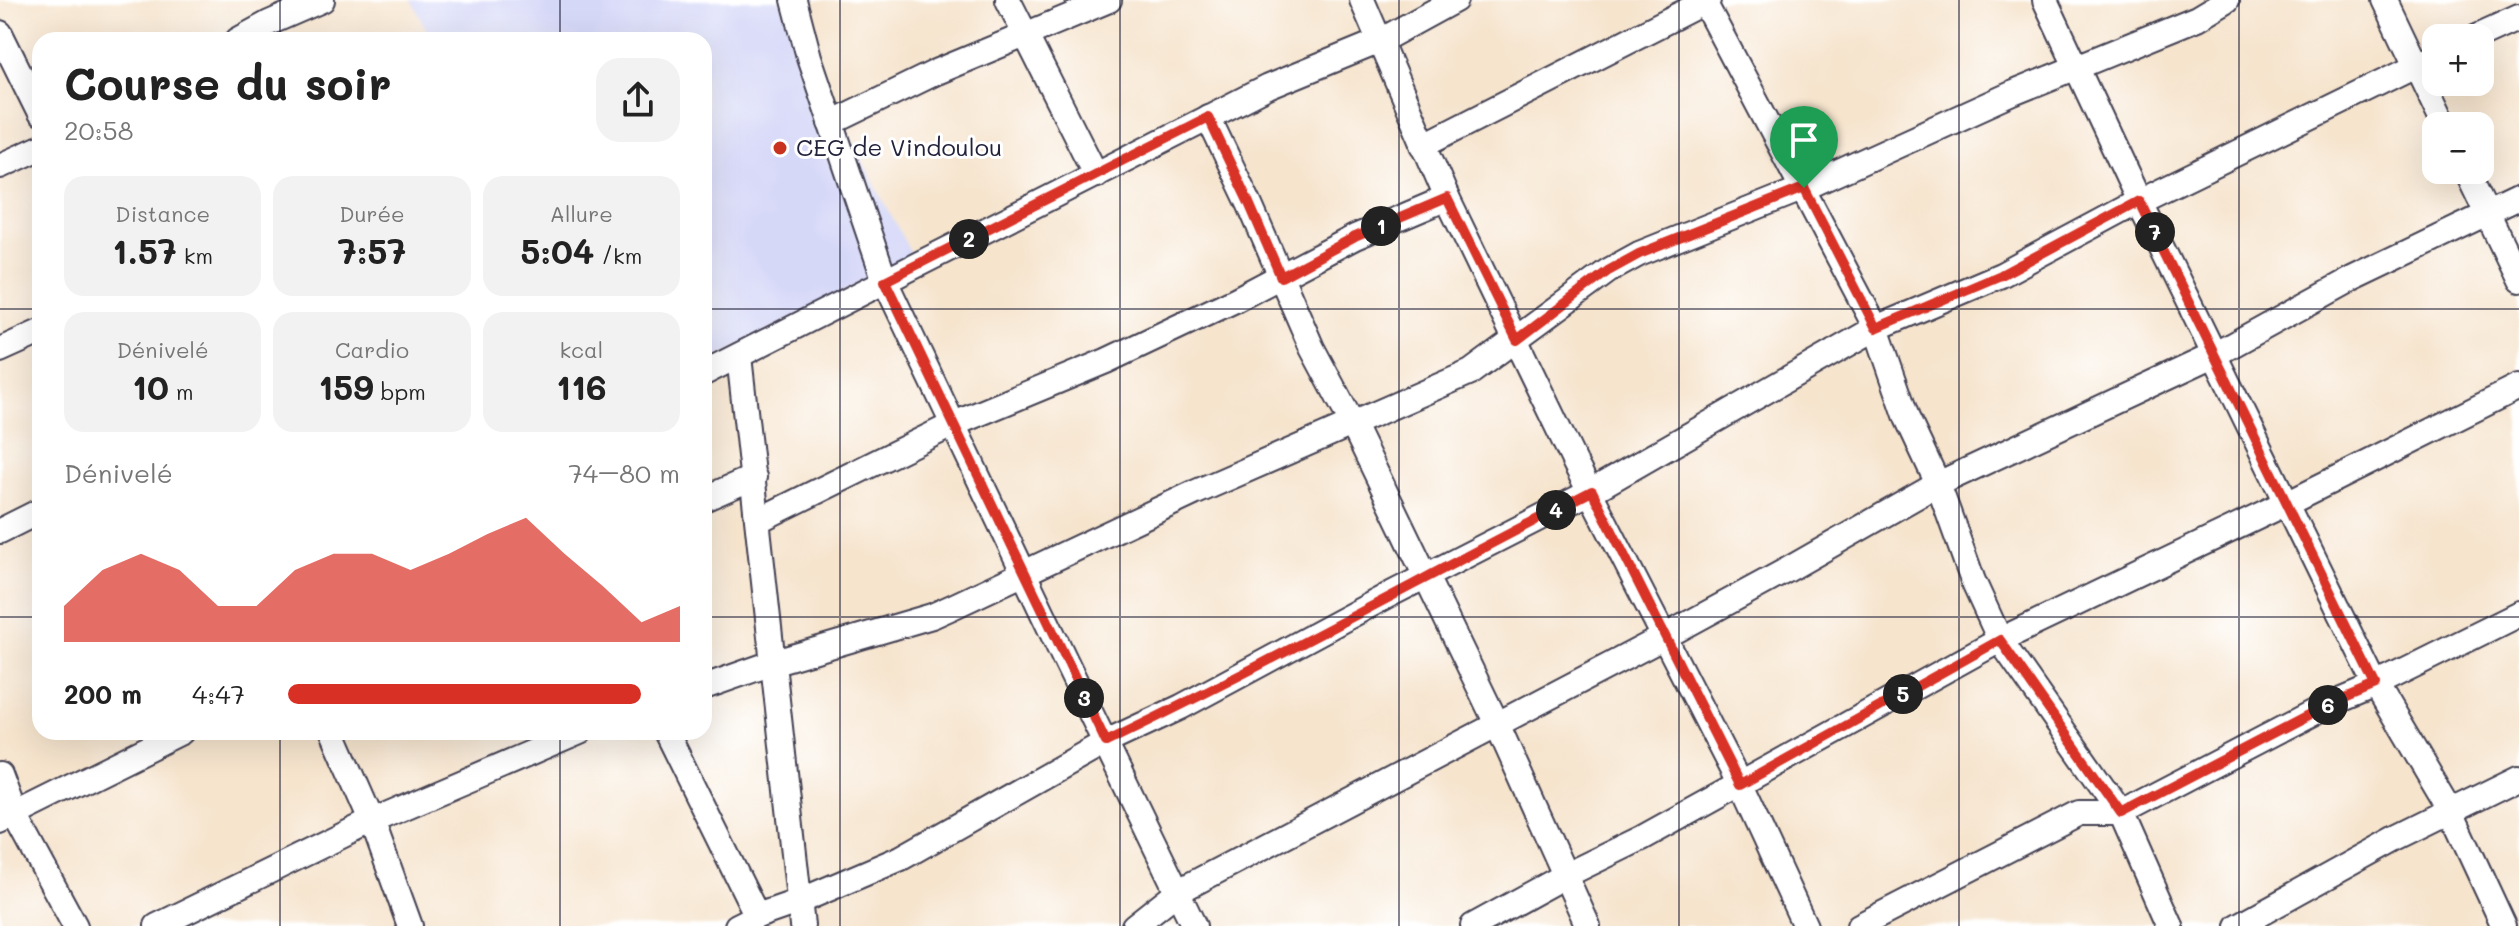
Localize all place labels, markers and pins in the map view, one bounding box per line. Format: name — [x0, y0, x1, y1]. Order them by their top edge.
pin — [1770, 106, 1838, 188]
place label: CEG de Vindoulou — [796, 131, 1002, 162]
marker: CEG de Vindoulou — [771, 139, 789, 157]
pin: 1 — [1361, 206, 1401, 246]
pin: 7 — [2135, 212, 2175, 252]
pin: 2 — [949, 219, 989, 259]
pin: 4 — [1536, 490, 1576, 530]
pin: 5 — [1883, 674, 1923, 714]
pin: 3 — [1064, 678, 1104, 718]
pin: 6 — [2308, 685, 2348, 725]

